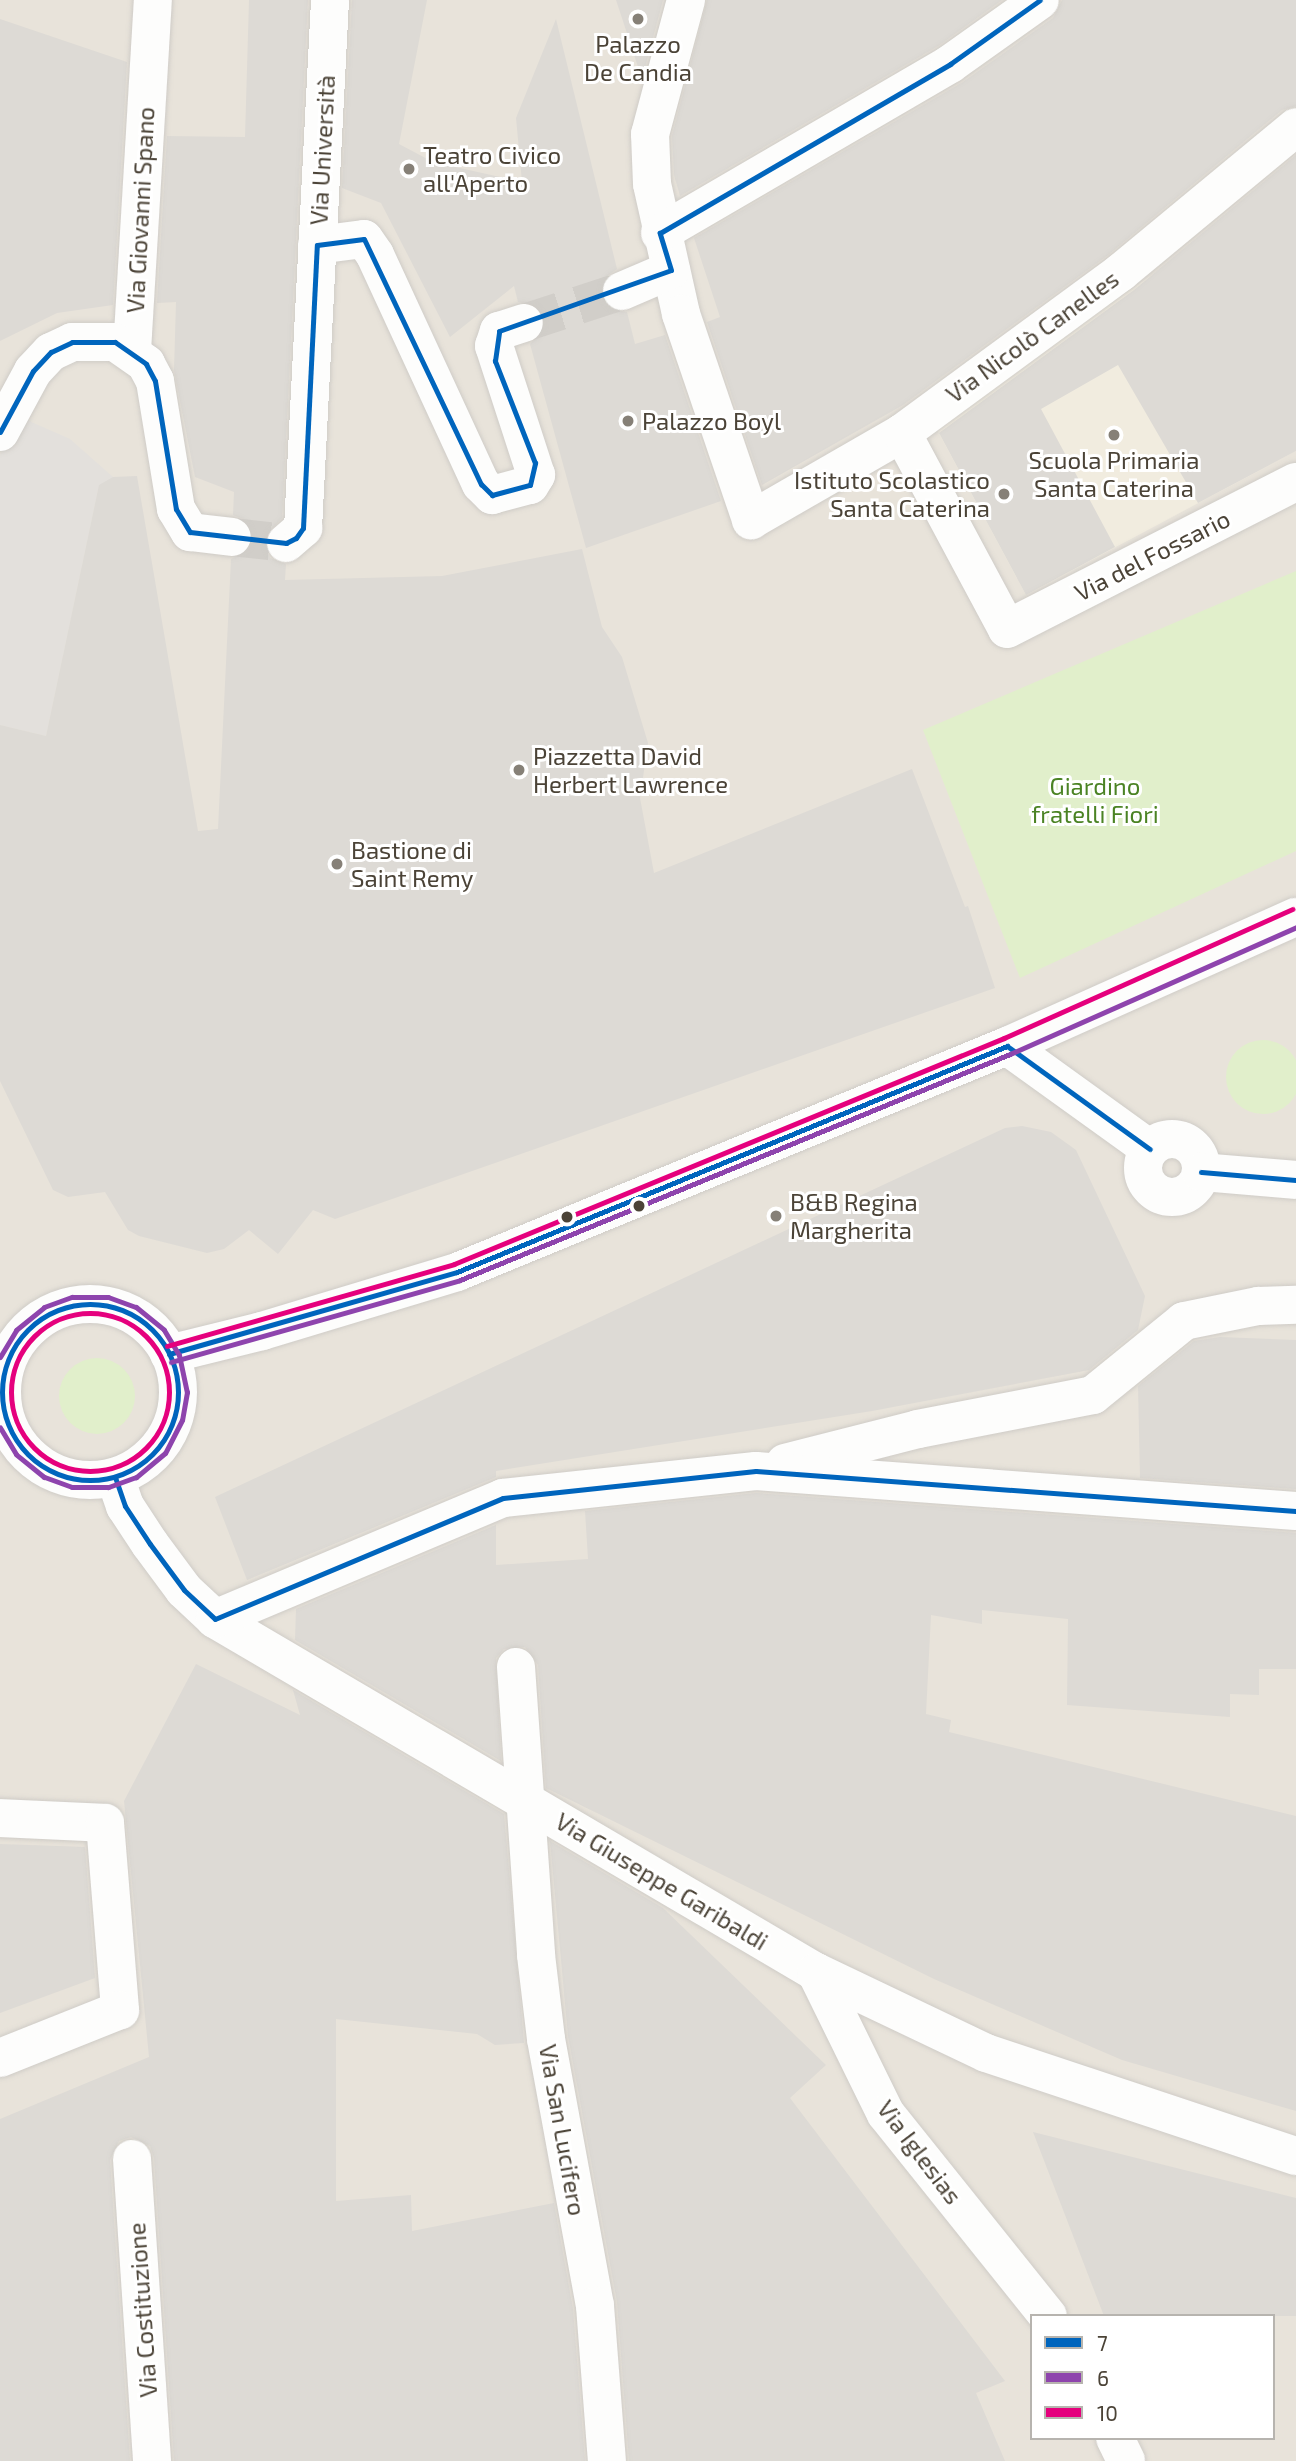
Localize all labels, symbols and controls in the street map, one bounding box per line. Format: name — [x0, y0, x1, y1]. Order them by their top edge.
marker: Palazzo De Candia — [630, 11, 646, 27]
place label: Palazzo De Candia — [584, 30, 692, 86]
street label: Via Università — [304, 74, 340, 226]
street label: Via Giovanni Spano — [120, 106, 160, 314]
place label: Teatro Civico all'Aperto — [423, 141, 561, 197]
marker: Teatro Civico all'Aperto — [401, 161, 417, 177]
street label: Via Nicolò Canelles — [940, 264, 1124, 408]
place label: Palazzo Boyl — [642, 407, 781, 435]
marker: Palazzo Boyl — [620, 413, 636, 429]
marker: Scuola Primaria Santa Caterina — [1106, 427, 1122, 443]
place label: Scuola Primaria Santa Caterina — [1029, 446, 1199, 502]
place label: Istituto Scolastico Santa Caterina — [794, 466, 990, 522]
marker: Istituto Scolastico Santa Caterina — [996, 486, 1012, 502]
street label: Via del Fossario — [1069, 503, 1235, 607]
place label: Piazzetta David Herbert Lawrence — [533, 742, 728, 798]
marker: Piazzetta David Herbert Lawrence — [511, 762, 527, 778]
park label: Giardino fratelli Fiori — [1031, 772, 1159, 828]
place label: Bastione di Saint Remy — [351, 836, 473, 892]
marker: Bastione di Saint Remy — [329, 856, 345, 872]
place label: B&B Regina Margherita — [790, 1188, 918, 1244]
unlabelled marker — [632, 1199, 646, 1213]
marker: B&B Regina Margherita — [768, 1208, 784, 1224]
unlabelled marker — [560, 1210, 574, 1224]
street label: Via Giuseppe Garibaldi — [551, 1806, 773, 1956]
street label: Via San Lucifero — [534, 2042, 592, 2218]
street label: Via Iglesias — [872, 2094, 968, 2210]
street label: Via Costituzione — [122, 2222, 162, 2398]
legend — [1030, 2314, 1275, 2440]
text: 7 — [1097, 2330, 1108, 2355]
text: 6 — [1097, 2365, 1109, 2390]
text: 10 — [1097, 2400, 1118, 2425]

